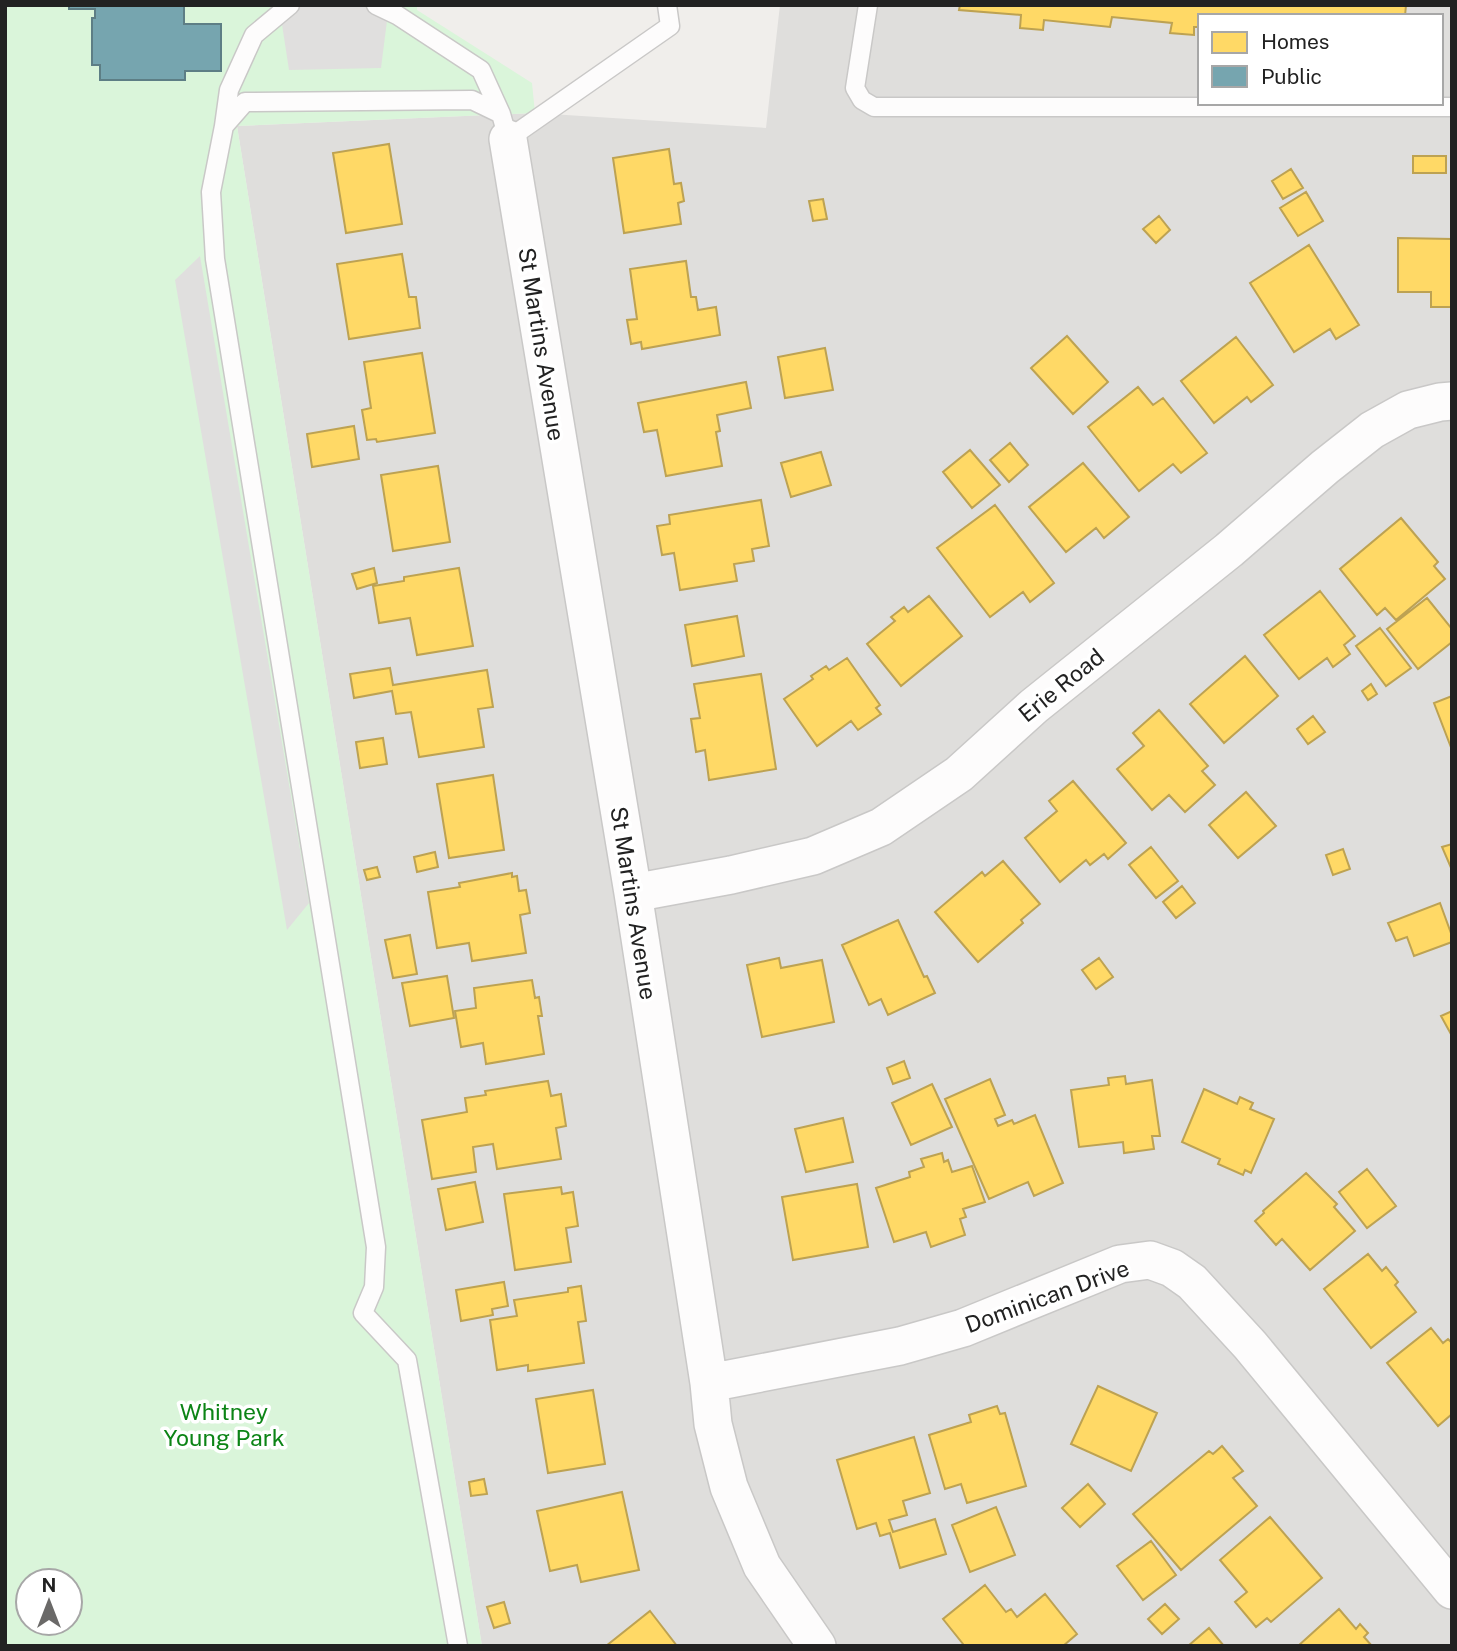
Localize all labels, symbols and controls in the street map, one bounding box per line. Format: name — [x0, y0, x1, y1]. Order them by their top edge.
legend — [1198, 14, 1443, 105]
text: Homes — [1261, 29, 1329, 54]
text: Public — [1261, 64, 1322, 89]
street label: St Martins Avenue — [513, 245, 571, 443]
street label: Erie Road — [1013, 643, 1109, 727]
street label: St Martins Avenue — [605, 804, 663, 1002]
street label: Dominican Drive — [961, 1254, 1133, 1338]
park label: Whitney Young Park — [163, 1398, 285, 1451]
north arrow — [14, 1567, 84, 1637]
text: N — [42, 1574, 56, 1596]

